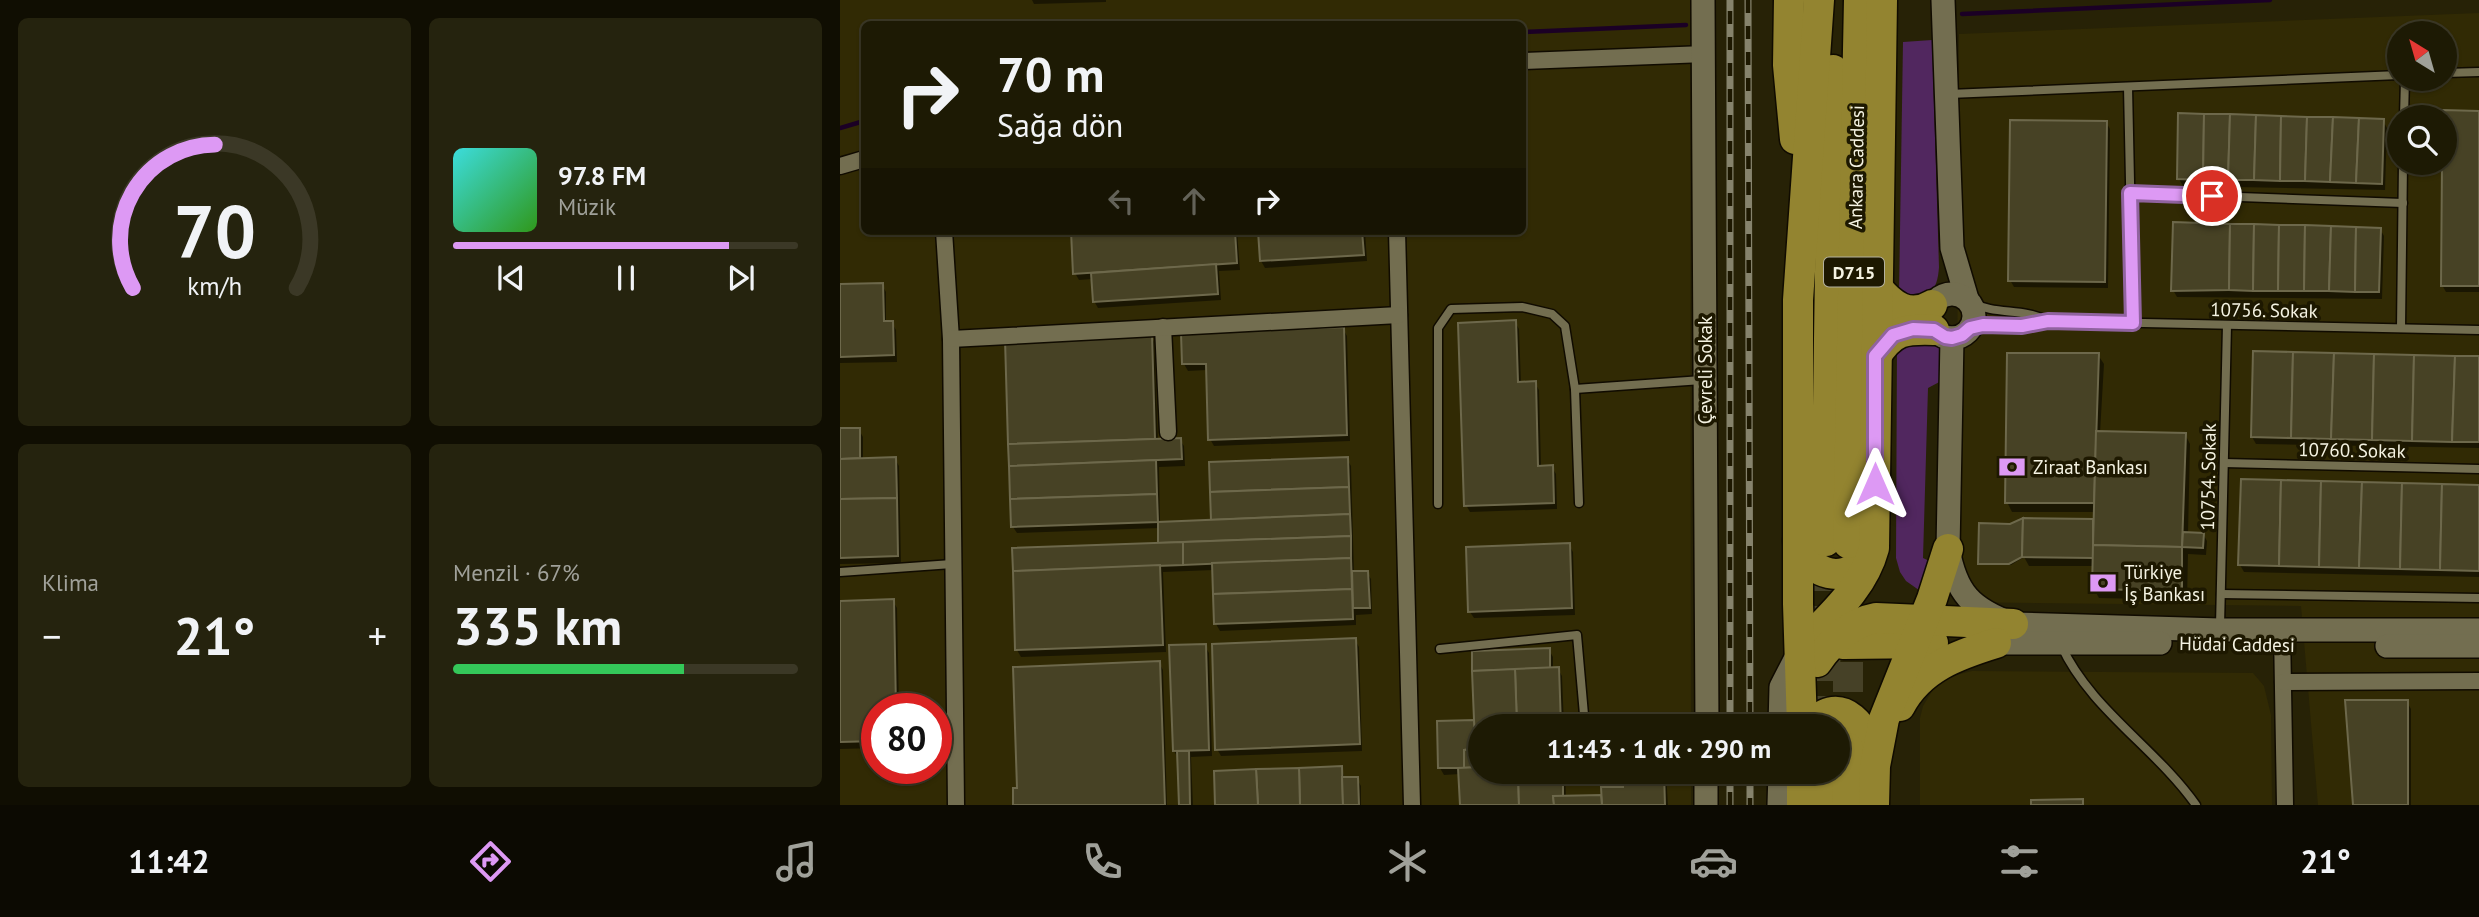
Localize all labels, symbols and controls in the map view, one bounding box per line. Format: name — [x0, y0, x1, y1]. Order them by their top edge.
north arrow — [2387, 21, 2457, 91]
map controls — [2387, 21, 2457, 175]
text: 70 m — [997, 42, 1104, 106]
icon: right — [882, 49, 973, 140]
text: Sağa dön — [997, 104, 1123, 146]
street label: Ankara Caddesi — [1843, 105, 1869, 229]
button: search — [2387, 105, 2457, 175]
text: 97.8 FM — [558, 159, 646, 192]
pin — [2182, 166, 2242, 226]
icon: arrive — [2193, 177, 2231, 215]
icon: left — [1102, 182, 1140, 220]
icon: ahead — [1175, 182, 1213, 220]
icon: right — [1248, 182, 1286, 220]
text: 70 — [173, 185, 256, 279]
text: Müzik — [558, 192, 616, 221]
road number: D715 — [1824, 258, 1884, 286]
icon: previous — [492, 259, 530, 297]
icon: pause — [607, 259, 645, 297]
icon: next — [722, 259, 760, 297]
text: km/h — [187, 270, 242, 302]
street label: 10756. Sokak — [2210, 297, 2318, 323]
street label: Çevreli Sokak — [1693, 316, 1717, 424]
street label: 10754. Sokak — [2195, 423, 2221, 531]
street label: 10760. Sokak — [2298, 437, 2406, 463]
position arrow — [1838, 447, 1912, 521]
bank icon: Ziraat Bankası — [1997, 452, 2027, 482]
place label: Ziraat Bankası — [2033, 455, 2148, 479]
text: Menzil · 67% — [453, 558, 580, 587]
place label: Türkiye İş Bankası — [2124, 560, 2205, 606]
text: Klima — [42, 568, 99, 597]
bank icon: Türkiye İş Bankası — [2088, 568, 2118, 598]
text: 335 km — [453, 592, 622, 659]
text: 21° — [174, 602, 255, 669]
text: − — [42, 611, 61, 660]
text: + — [368, 611, 387, 660]
street label: Hüdai Caddesi — [2179, 631, 2295, 657]
speed limit sign: 80 — [861, 693, 952, 784]
text: 11:43 · 1 dk · 290 m — [1547, 732, 1771, 765]
icon: directions — [466, 837, 515, 886]
icon: music — [772, 837, 821, 886]
icon: phone — [1078, 837, 1127, 886]
icon: climate — [1383, 837, 1432, 886]
icon: car — [1689, 837, 1738, 886]
icon: filters — [1995, 837, 2044, 886]
text: 11:42 — [128, 840, 210, 882]
text: 21° — [2300, 840, 2351, 882]

